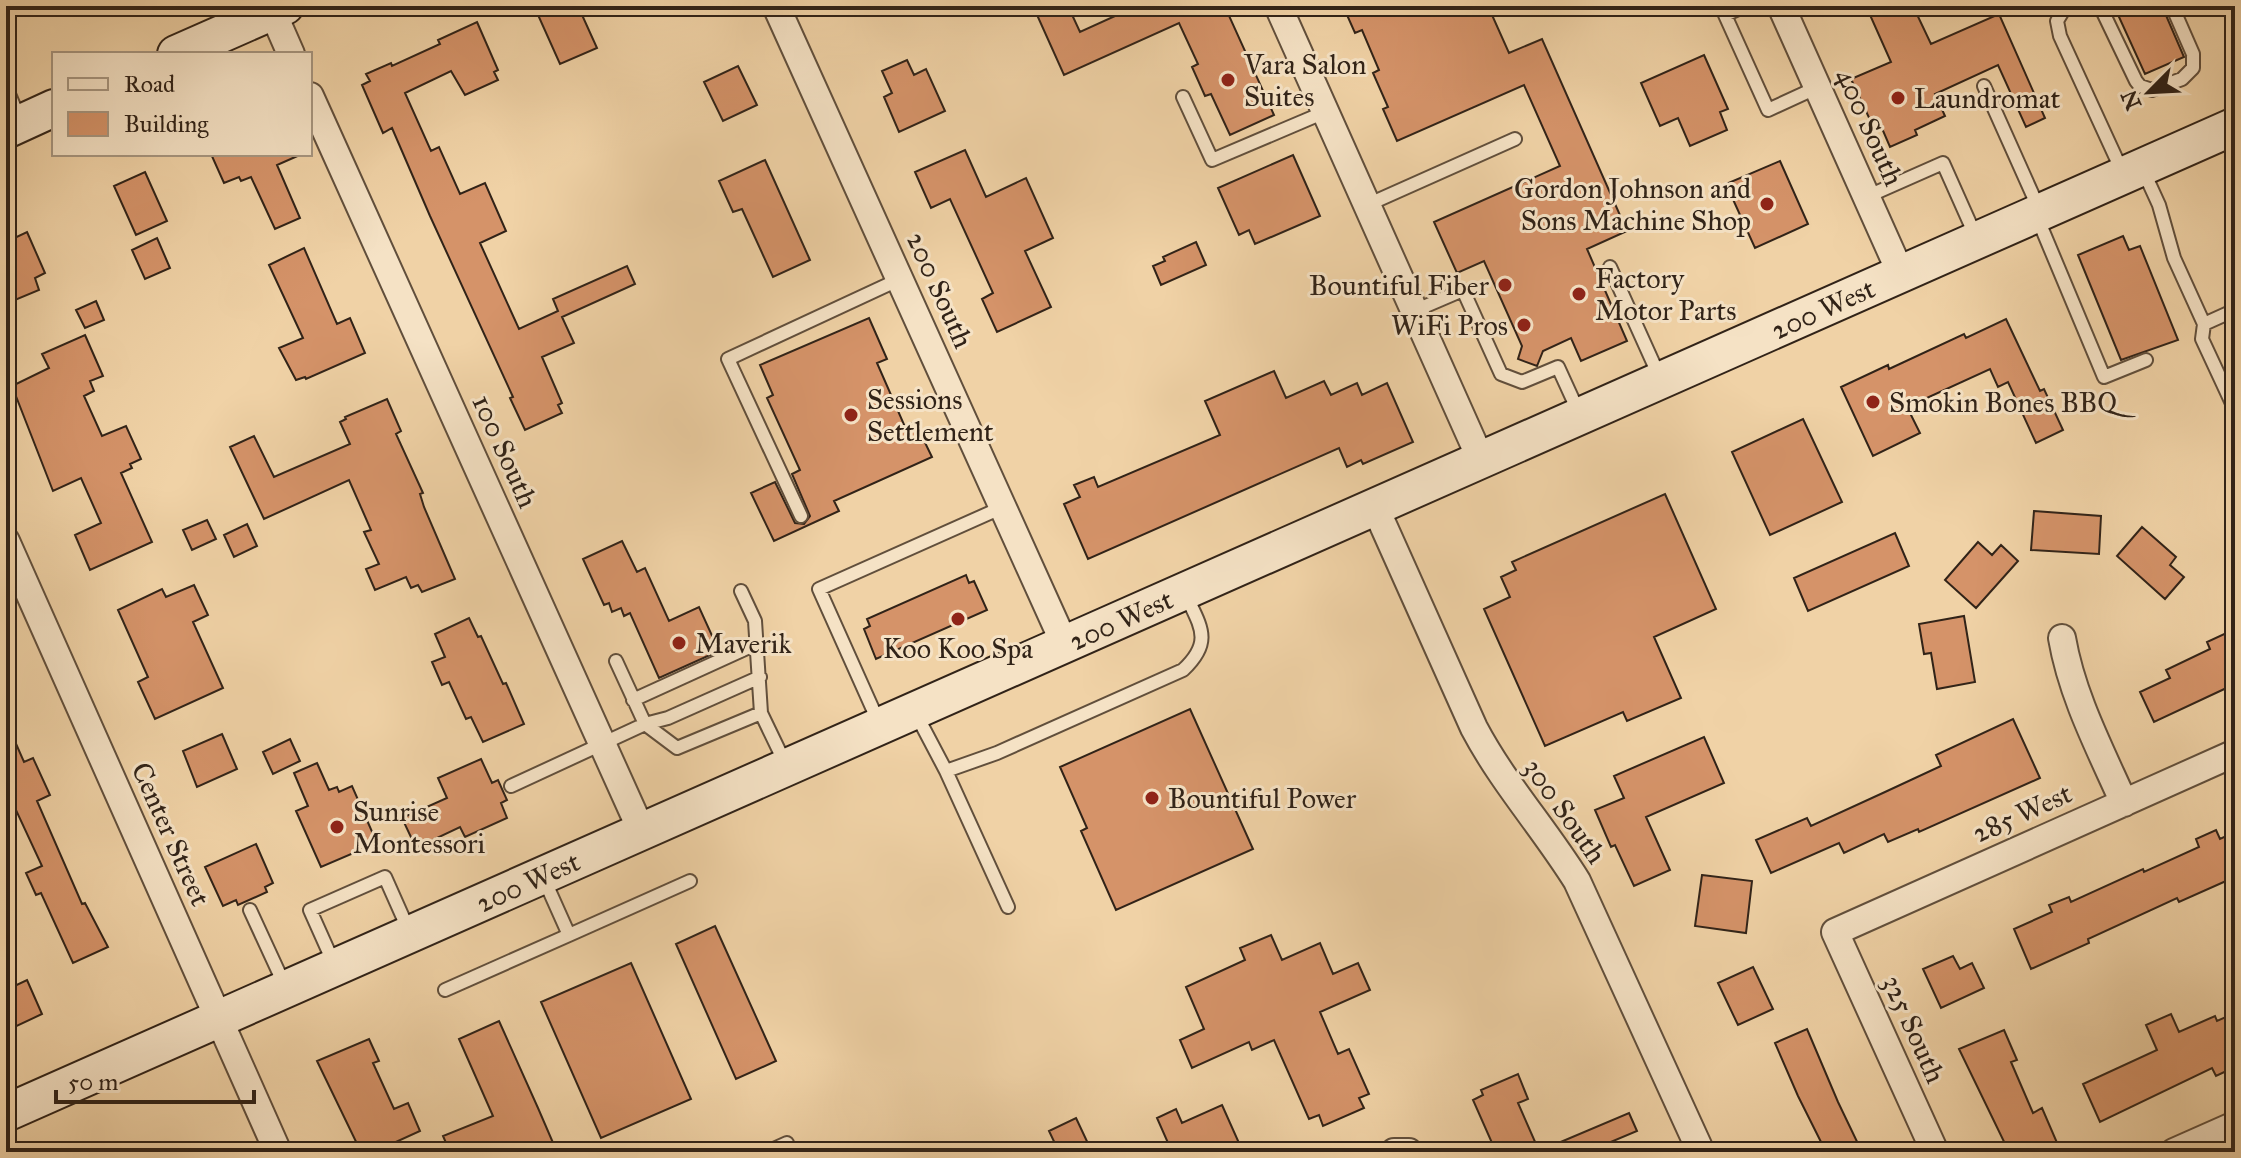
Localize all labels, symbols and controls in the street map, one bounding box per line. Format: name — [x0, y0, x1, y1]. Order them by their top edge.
place label: Vara Salon Suites — [1243, 47, 1366, 114]
legend — [52, 52, 312, 156]
north arrow — [2109, 52, 2189, 132]
street label: 400 South — [1829, 63, 1912, 192]
text: Road — [124, 69, 175, 99]
marker: Vara Salon Suites — [1219, 71, 1237, 89]
place label: Laundromat — [1914, 81, 2061, 116]
text: N — [2115, 86, 2147, 114]
marker: Laundromat — [1889, 89, 1907, 107]
text: Building — [124, 109, 209, 139]
place label: Gordon Johnson and Sons Machine Shop — [1514, 171, 1751, 238]
marker: Gordon Johnson and Sons Machine Shop — [1758, 195, 1776, 213]
street label: 200 South — [899, 227, 981, 354]
place label: Factory Motor Parts — [1595, 261, 1737, 328]
place label: Bountiful Fiber — [1309, 268, 1489, 303]
street label: 200 West — [1766, 271, 1880, 347]
marker: Bountiful Fiber — [1496, 276, 1514, 294]
marker: Factory Motor Parts — [1570, 285, 1588, 303]
place label: WiFi Pros — [1391, 308, 1508, 343]
marker: WiFi Pros — [1515, 316, 1533, 334]
place label: Sessions Settlement — [867, 382, 994, 449]
place label: Smokin Bones BBQ — [1889, 385, 2136, 420]
street label: 100 South — [465, 389, 546, 514]
marker: Smokin Bones BBQ — [1864, 393, 1882, 411]
marker: Sessions Settlement — [842, 406, 860, 424]
street label: 200 West — [1064, 582, 1178, 658]
marker: Koo Koo Spa — [949, 610, 967, 628]
place label: Maverik — [695, 626, 791, 661]
place label: Koo Koo Spa — [883, 631, 1033, 666]
marker: Maverik — [670, 634, 688, 652]
street label: 300 South — [1516, 752, 1614, 871]
street label: Center Street — [124, 757, 218, 911]
street label: 285 West — [1967, 776, 2077, 850]
place label: Bountiful Power — [1168, 781, 1357, 816]
marker: Bountiful Power — [1143, 789, 1161, 807]
place label: Sunrise Montessori — [353, 794, 486, 861]
marker: Sunrise Montessori — [328, 818, 346, 836]
street label: 200 West — [471, 844, 585, 920]
street label: 325 South — [1875, 970, 1953, 1089]
scale bar — [56, 1054, 254, 1104]
text: 50 m — [68, 1067, 118, 1097]

